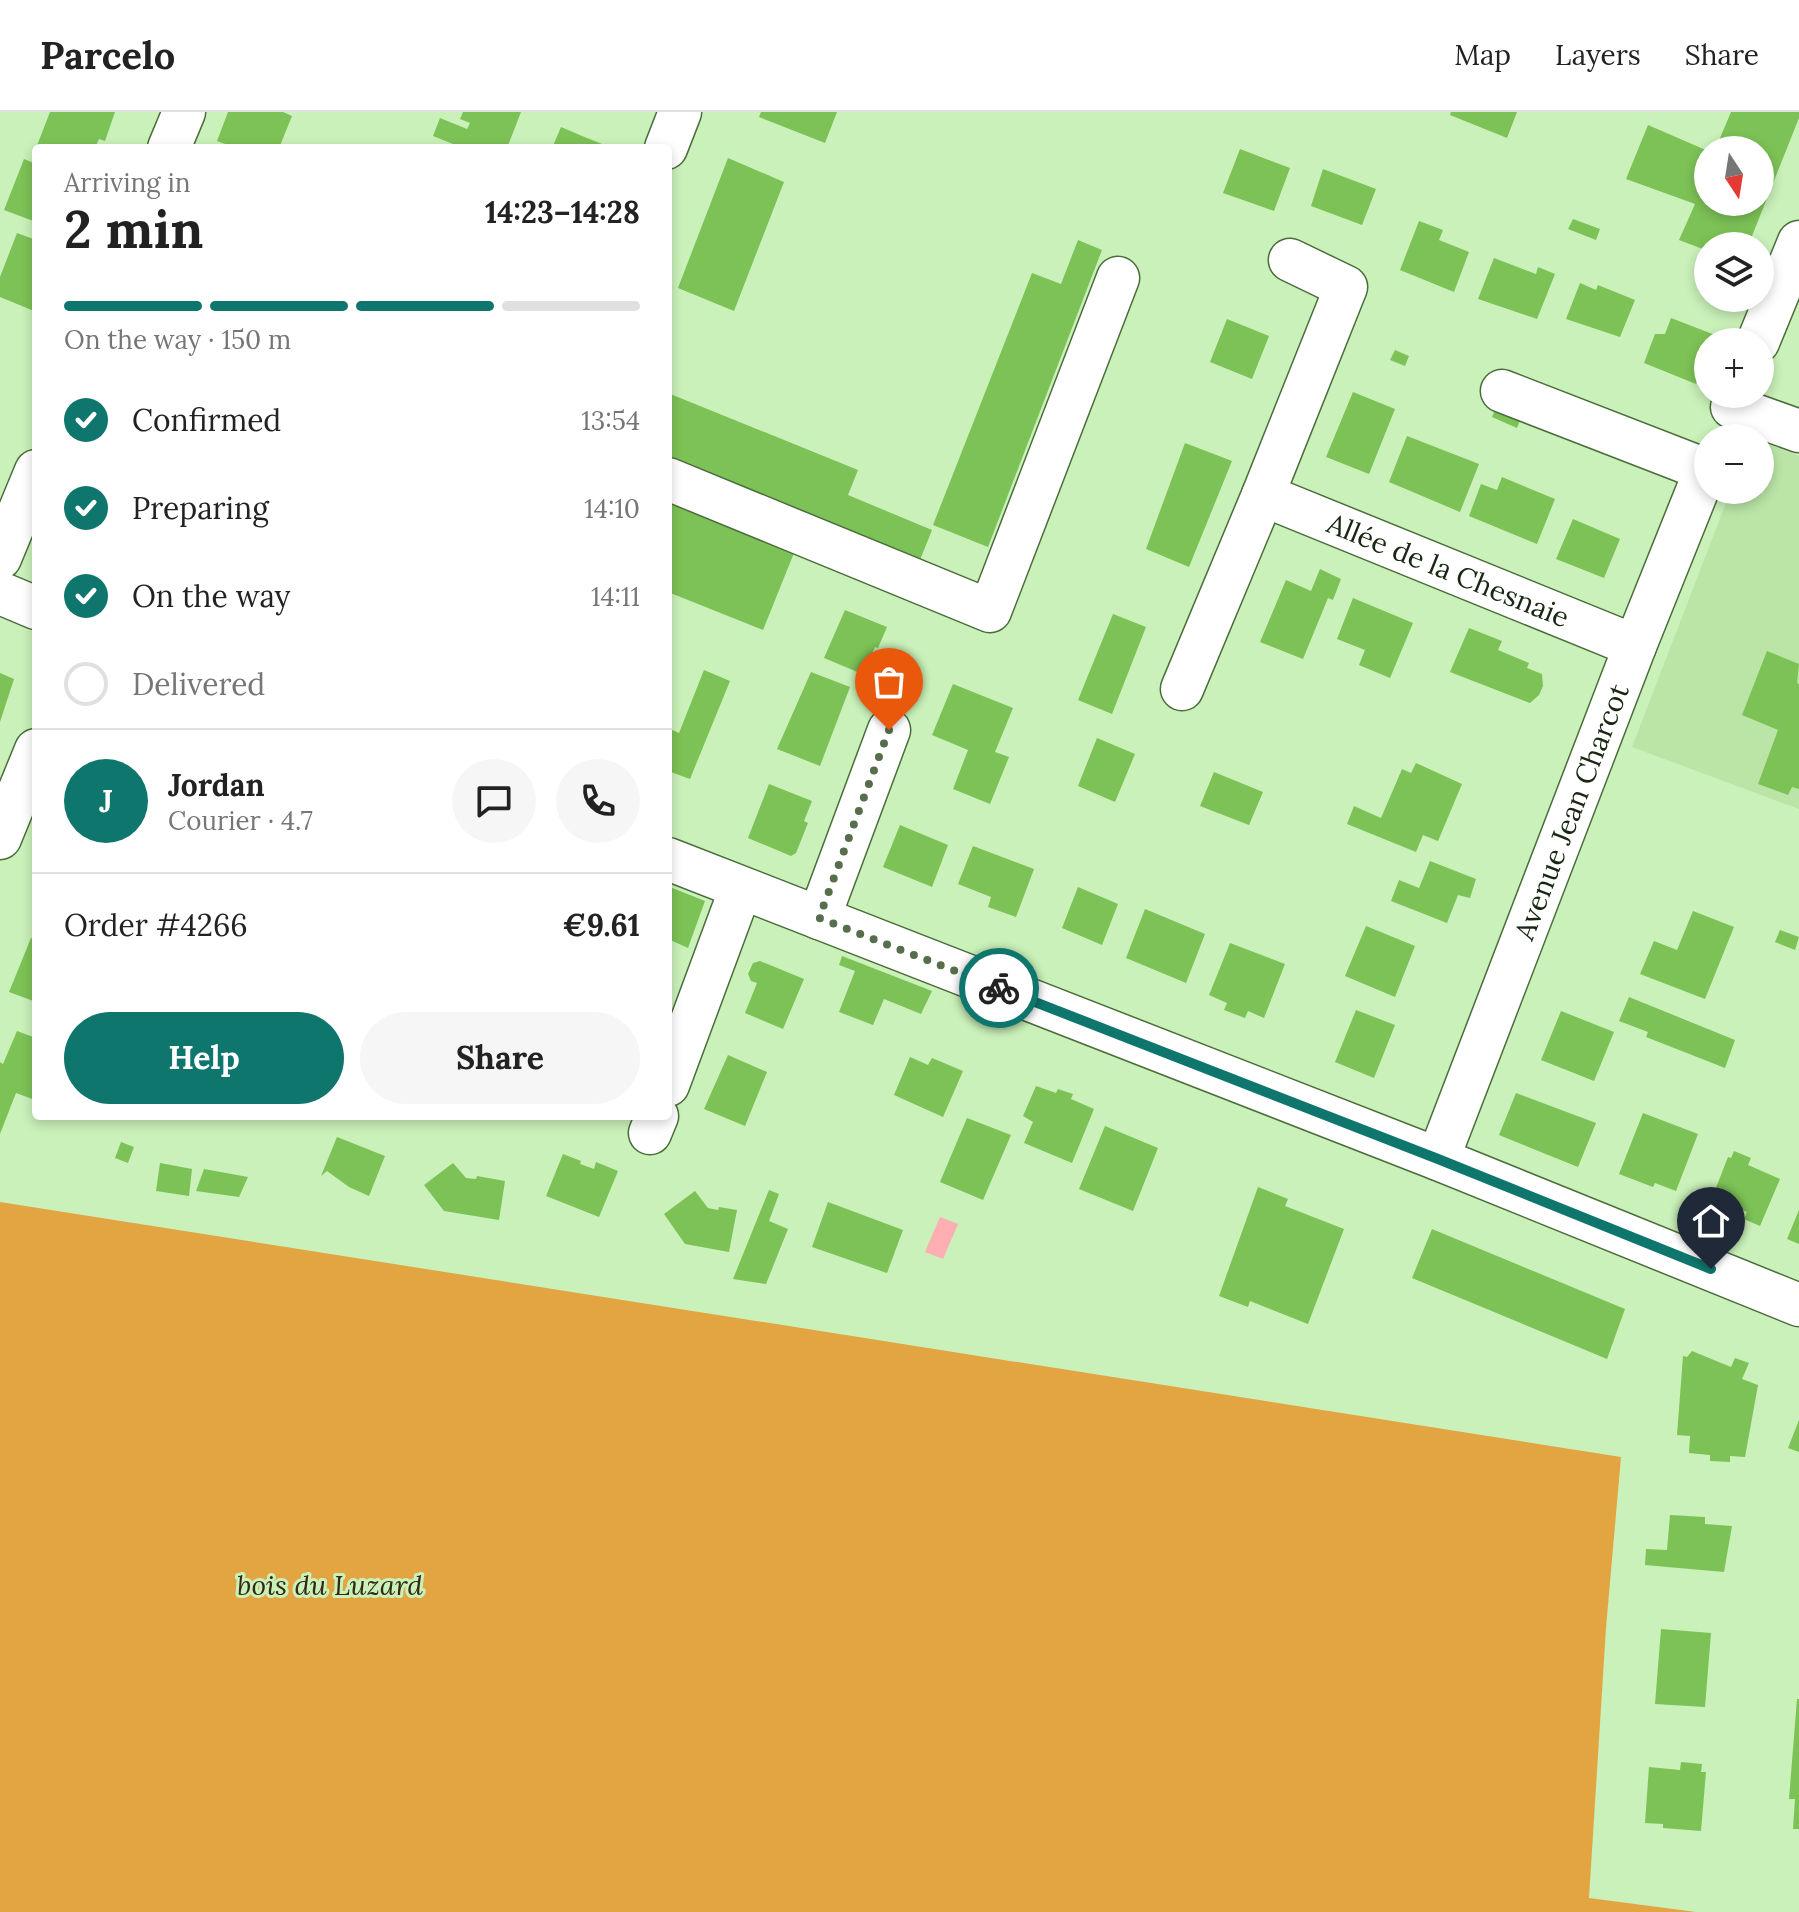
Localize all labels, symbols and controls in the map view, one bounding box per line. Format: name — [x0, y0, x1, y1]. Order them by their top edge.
text: Parcelo — [40, 31, 175, 79]
text: Map — [1454, 37, 1511, 73]
text: Layers — [1555, 37, 1641, 73]
text: Share — [1685, 37, 1759, 73]
north arrow — [1694, 136, 1774, 216]
map controls — [1694, 136, 1774, 504]
text: Arriving in — [64, 166, 191, 199]
text: 14:23–14:28 — [485, 193, 640, 231]
text: 2 min — [64, 196, 203, 262]
button: layers — [1694, 232, 1774, 312]
text: On the way · 150 m — [64, 323, 291, 356]
button: + — [1694, 328, 1774, 408]
icon: check — [64, 398, 108, 442]
text: Confirmed — [132, 401, 281, 439]
text: 13:54 — [581, 404, 640, 437]
button: − — [1694, 424, 1774, 504]
icon: check — [64, 486, 108, 530]
text: Preparing — [132, 489, 269, 527]
text: 14:10 — [584, 492, 640, 525]
street label: Allée de la Chesnaie — [1321, 505, 1575, 635]
icon: check — [64, 574, 108, 618]
text: On the way — [132, 577, 290, 615]
text: 14:11 — [591, 580, 640, 613]
pin — [855, 648, 923, 730]
icon: bag — [867, 660, 911, 704]
text: Delivered — [132, 665, 265, 703]
street label: Avenue Jean Charcot — [1506, 679, 1637, 946]
button: chat — [452, 759, 536, 843]
button: phone — [556, 759, 640, 843]
text: Jordan — [168, 766, 265, 804]
text: J — [99, 782, 113, 820]
text: Courier · 4.7 — [168, 804, 313, 837]
text: Order #4266 — [64, 906, 248, 944]
text: €9.61 — [563, 906, 640, 944]
courier — [959, 948, 1039, 1028]
icon: bike — [977, 966, 1021, 1010]
button: Help — [64, 1012, 344, 1104]
button: Share — [360, 1012, 640, 1104]
pin — [1677, 1187, 1745, 1269]
icon: home — [1689, 1199, 1733, 1243]
park label: bois du Luzard — [237, 1567, 423, 1603]

